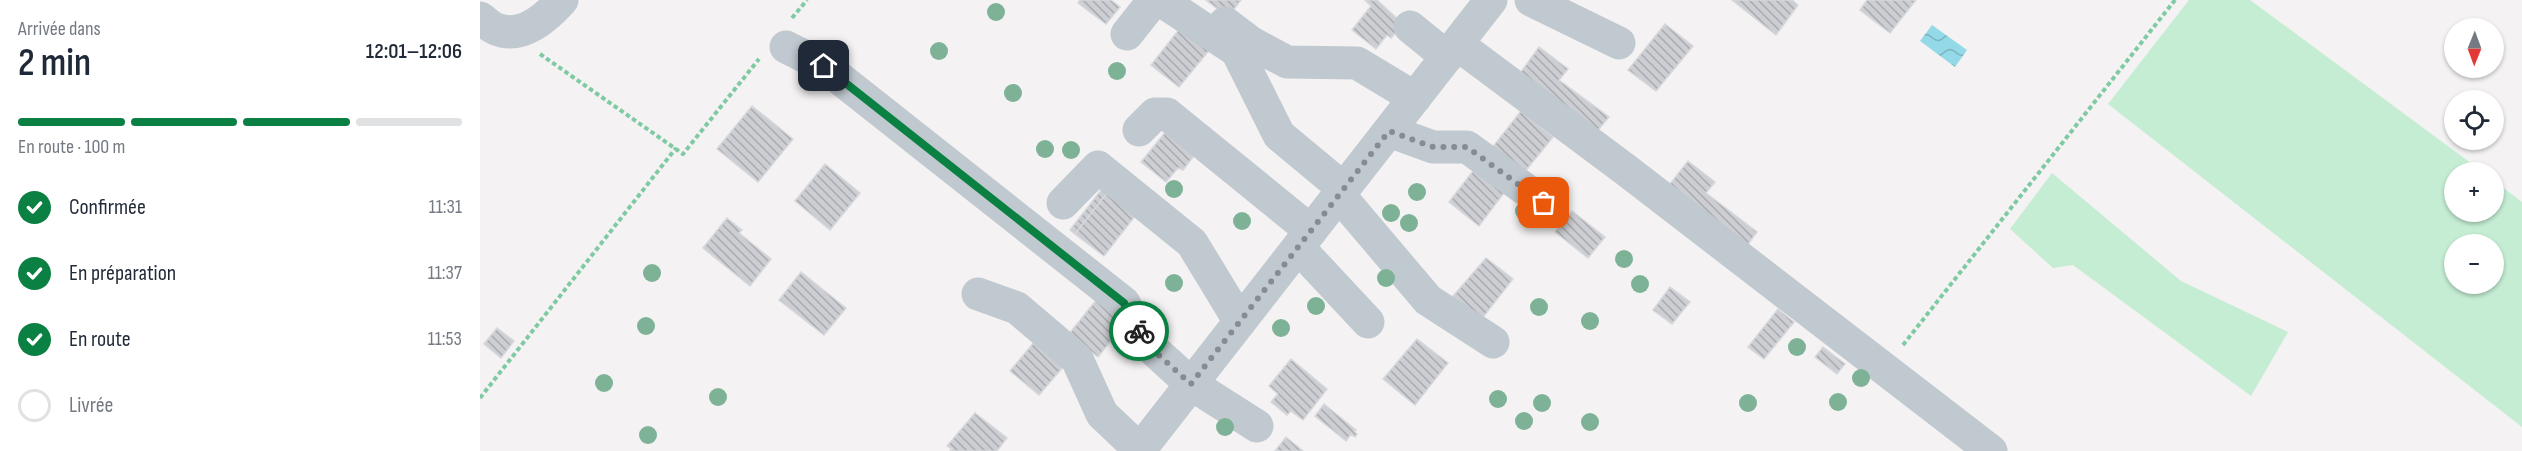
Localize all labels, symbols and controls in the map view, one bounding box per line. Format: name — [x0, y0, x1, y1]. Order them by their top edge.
text: Arrivée dans — [18, 17, 101, 41]
north arrow — [2444, 18, 2504, 78]
map controls — [2444, 18, 2504, 294]
text: 12:01–12:06 — [366, 38, 462, 65]
text: 2 min — [18, 40, 91, 87]
pin — [798, 40, 849, 91]
icon: home — [807, 49, 840, 82]
button: locate — [2444, 90, 2504, 150]
text: En route · 100 m — [18, 135, 125, 159]
button: + — [2444, 162, 2504, 222]
pin — [1518, 177, 1569, 228]
icon: bag — [1527, 186, 1560, 219]
icon: check — [18, 191, 51, 224]
text: Confirmée — [69, 194, 146, 221]
text: 11:31 — [429, 195, 462, 219]
button: − — [2444, 234, 2504, 294]
icon: check — [18, 257, 51, 290]
text: En préparation — [69, 260, 176, 287]
text: 11:37 — [428, 261, 462, 285]
courier — [1109, 301, 1169, 361]
icon: bike — [1123, 315, 1156, 348]
icon: check — [18, 323, 51, 356]
text: En route — [69, 326, 131, 353]
text: 11:53 — [428, 327, 462, 351]
text: Livrée — [69, 392, 113, 419]

